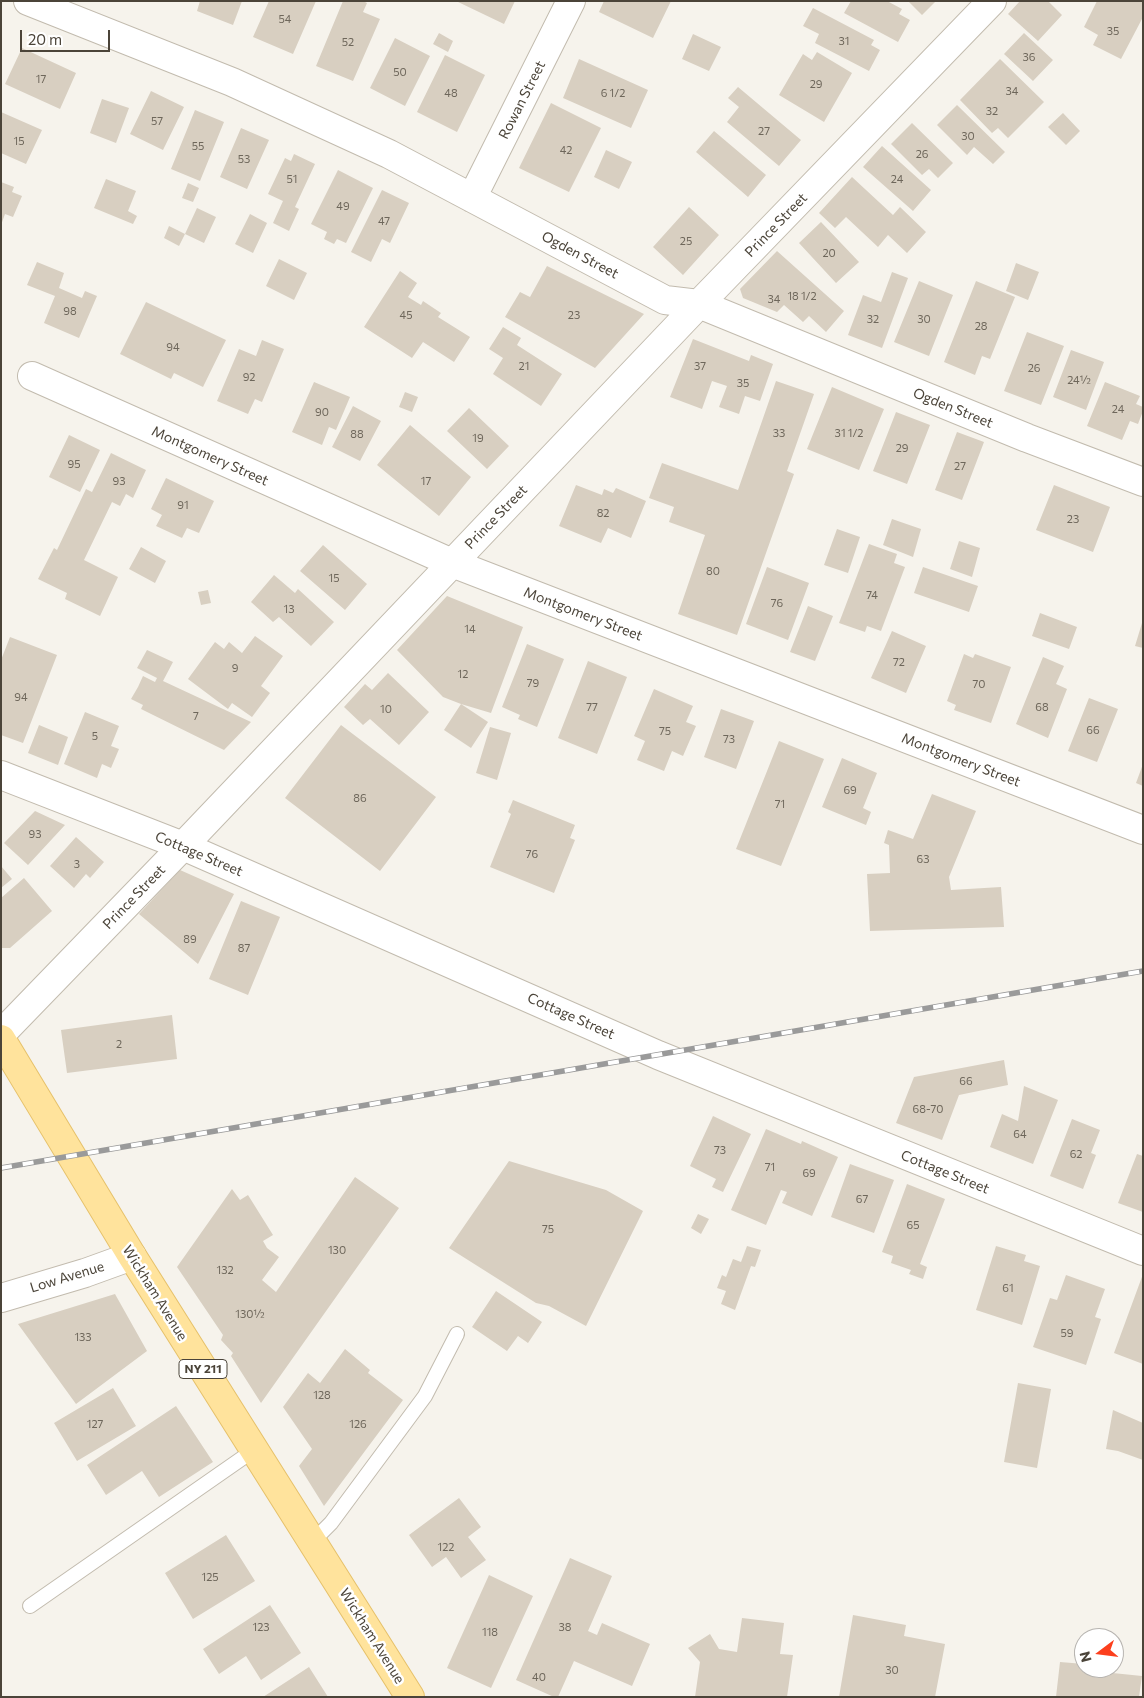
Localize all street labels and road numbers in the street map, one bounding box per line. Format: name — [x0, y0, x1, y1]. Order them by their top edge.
street label: Rowan Street — [495, 58, 549, 142]
street label: Prince Street — [741, 189, 811, 261]
street label: Ogden Street — [539, 228, 621, 282]
street label: Ogden Street — [911, 384, 995, 432]
street label: Montgomery Street — [149, 423, 271, 489]
street label: Prince Street — [461, 481, 531, 553]
street label: Montgomery Street — [521, 584, 645, 644]
street label: Montgomery Street — [899, 730, 1023, 790]
street label: Cottage Street — [153, 828, 245, 880]
street label: Prince Street — [99, 861, 169, 933]
street label: Cottage Street — [525, 989, 617, 1043]
street label: Cottage Street — [898, 1147, 992, 1197]
street label: Wickham Avenue — [119, 1242, 191, 1344]
street label: Low Avenue — [28, 1258, 106, 1296]
road number: NY 211 — [179, 1360, 227, 1378]
street label: Wickham Avenue — [336, 1585, 408, 1687]

